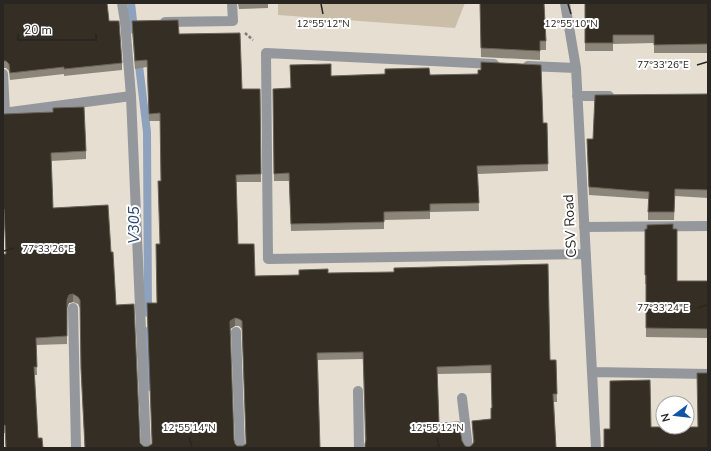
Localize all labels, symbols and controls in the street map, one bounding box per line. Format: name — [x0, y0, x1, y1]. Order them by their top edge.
scale bar — [18, 16, 96, 42]
text: 12°55'12"N — [296, 17, 350, 31]
text: 12°55'10"N — [544, 17, 598, 31]
text: 20 m — [24, 22, 52, 38]
text: 77°33'26"E — [637, 58, 689, 72]
street label: CSV Road — [559, 194, 581, 258]
water label: V305 — [124, 206, 144, 244]
text: 77°33'26"E — [22, 242, 74, 256]
text: 77°33'24"E — [637, 301, 689, 315]
north arrow — [655, 395, 695, 435]
text: N — [658, 412, 674, 423]
text: 12°55'14"N — [162, 421, 216, 435]
text: 12°55'12"N — [410, 421, 464, 435]

